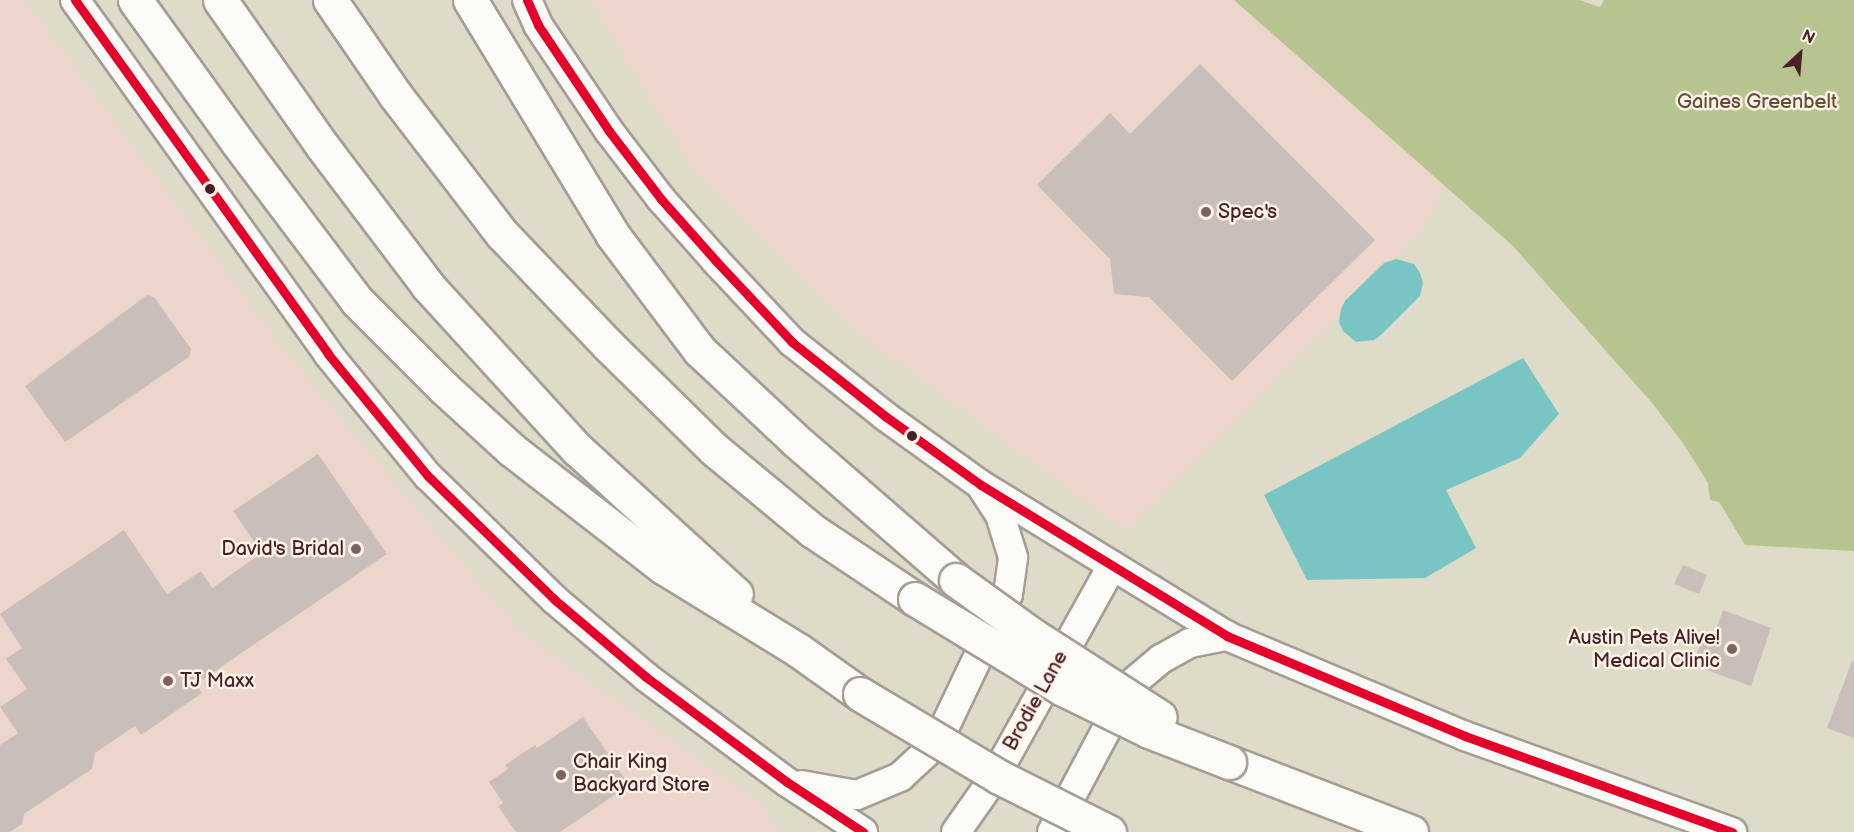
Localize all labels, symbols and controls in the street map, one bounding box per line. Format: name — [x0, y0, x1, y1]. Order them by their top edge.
north arrow — [1770, 24, 1830, 84]
text: N — [1799, 26, 1818, 49]
park label: Gaines Greenbelt — [1677, 90, 1837, 114]
unlabelled marker — [204, 183, 216, 195]
place label: Spec's — [1218, 200, 1277, 224]
marker: Spec's — [1199, 205, 1213, 219]
unlabelled marker — [906, 430, 918, 442]
place label: David's Bridal — [221, 537, 344, 561]
marker: David's Bridal — [349, 542, 363, 556]
place label: Austin Pets Alive! Medical Clinic — [1568, 626, 1720, 673]
marker: Austin Pets Alive! Medical Clinic — [1725, 642, 1739, 656]
street label: Brodie Lane — [999, 647, 1073, 755]
place label: TJ Maxx — [180, 669, 254, 693]
marker: TJ Maxx — [161, 674, 175, 688]
place label: Chair King Backyard Store — [573, 751, 710, 798]
marker: Chair King Backyard Store — [554, 768, 568, 782]

